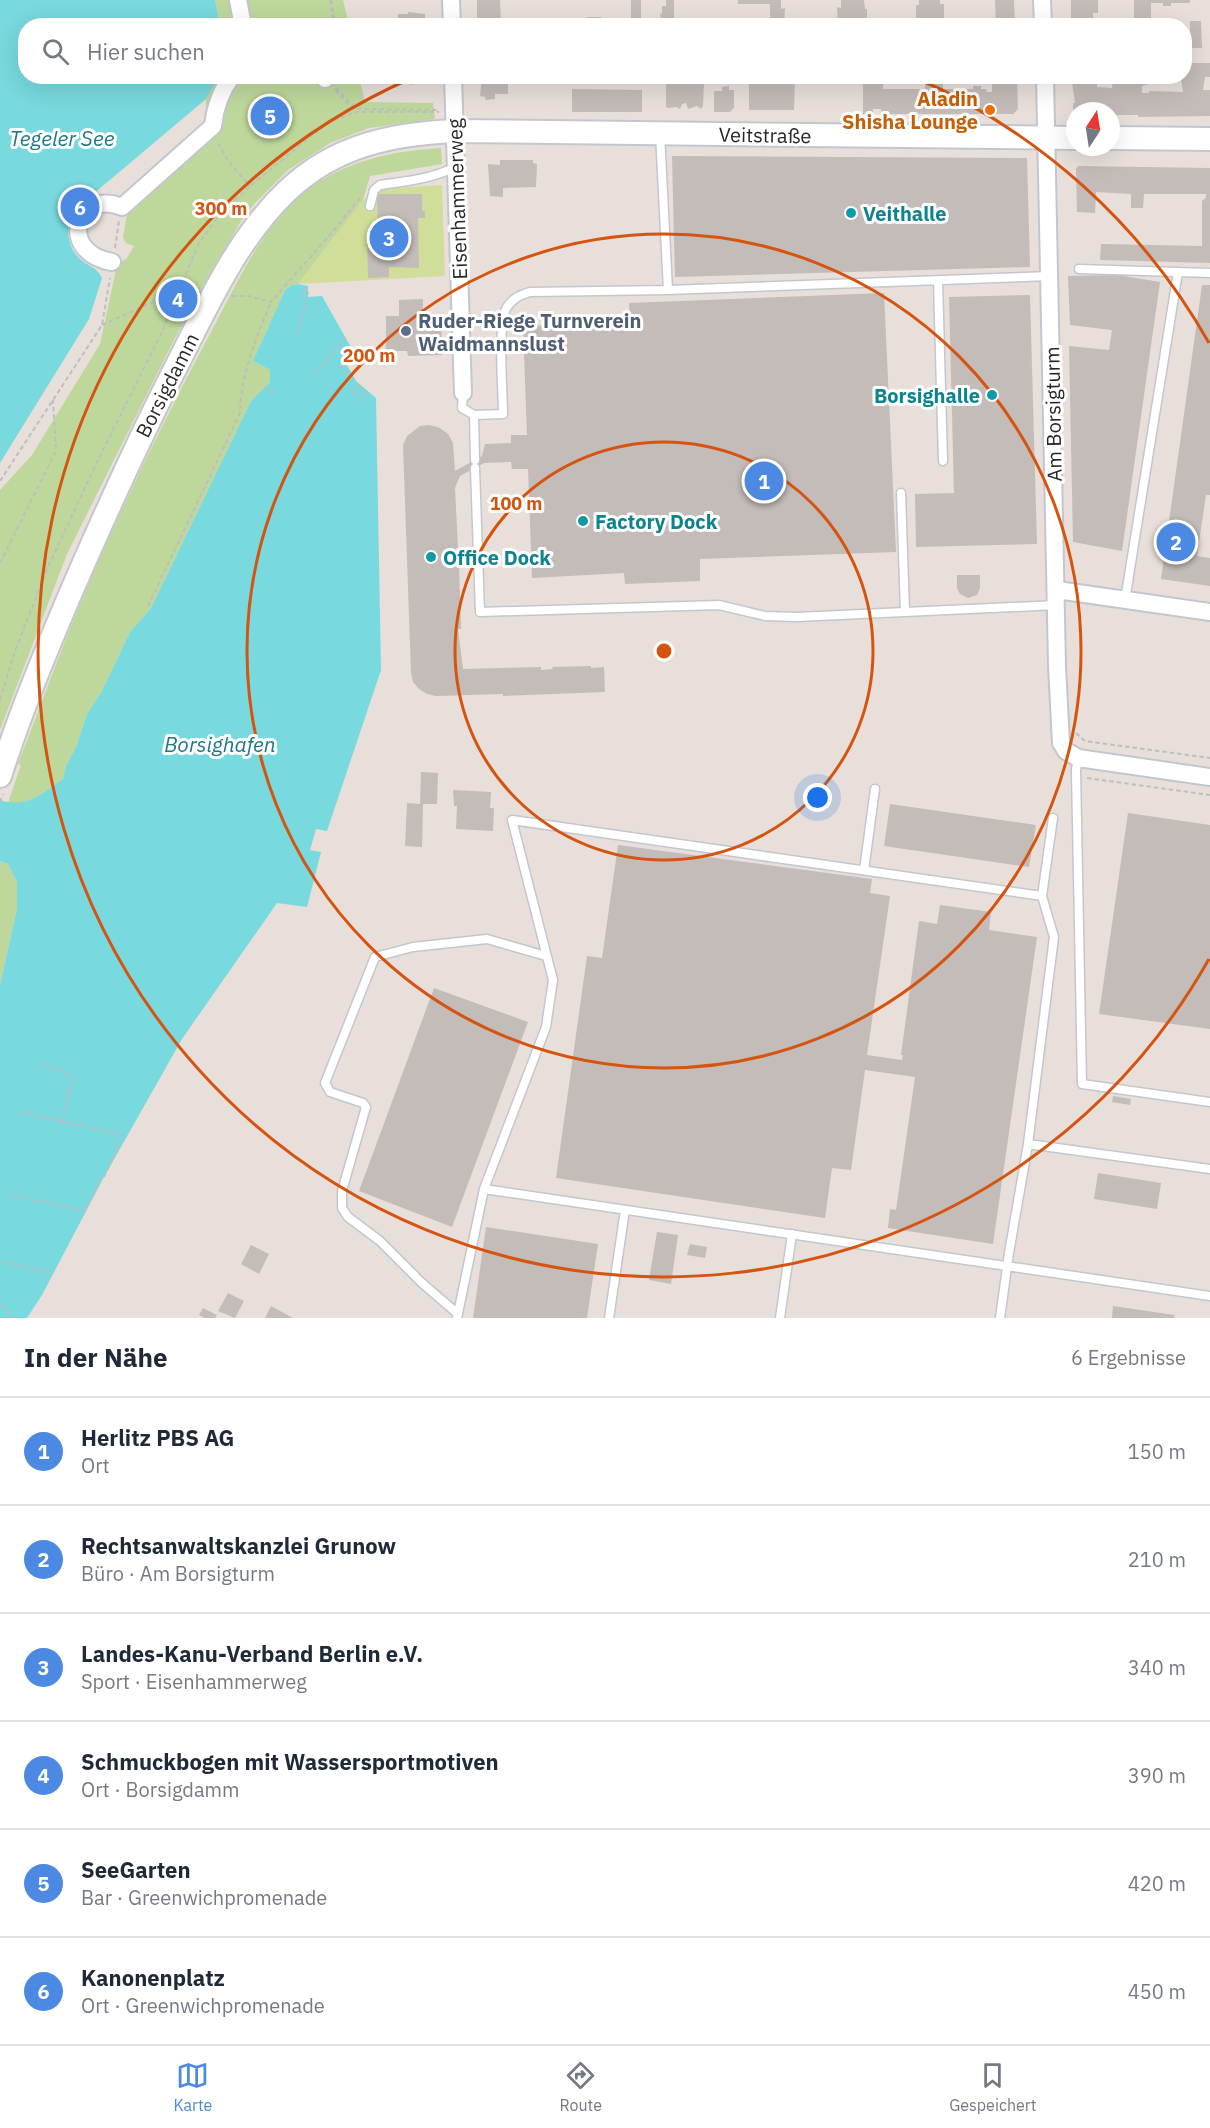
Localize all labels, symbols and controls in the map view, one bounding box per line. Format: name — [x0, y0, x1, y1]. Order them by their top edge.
search box — [18, 18, 1192, 84]
icon: search — [39, 35, 72, 68]
text: Hier suchen — [87, 37, 205, 66]
place label: Aladin Shisha Lounge — [842, 85, 978, 135]
pin: 5 — [250, 94, 290, 138]
north arrow — [1066, 102, 1120, 156]
marker: Aladin Shisha Lounge — [983, 103, 997, 117]
street label: Eisenhammerweg — [441, 118, 473, 280]
street label: Veitstraße — [718, 121, 812, 149]
water label: Tegeler See — [10, 124, 115, 152]
pin: 6 — [60, 184, 100, 230]
text: 300 m — [195, 197, 247, 220]
place label: Veithalle — [863, 200, 946, 227]
marker: Veithalle — [844, 206, 858, 220]
pin: 3 — [370, 216, 408, 260]
pin: 4 — [158, 276, 198, 322]
place label: Ruder-Riege Turnverein Waidmannslust — [418, 307, 642, 357]
marker: Ruder-Riege Turnverein Waidmannslust — [399, 324, 413, 338]
street label: Borsigdamm — [129, 328, 205, 442]
text: 200 m — [343, 344, 395, 367]
street label: Am Borsigturm — [1038, 346, 1068, 482]
place label: Borsighalle — [874, 382, 980, 409]
marker: Borsighalle — [985, 388, 999, 402]
pin: 1 — [744, 458, 783, 504]
text: 100 m — [490, 492, 542, 515]
place label: Factory Dock — [595, 508, 718, 535]
marker: Factory Dock — [576, 514, 590, 528]
pin: 2 — [1156, 520, 1196, 564]
place label: Office Dock — [443, 544, 551, 571]
marker: Office Dock — [424, 550, 438, 564]
centre of rings — [654, 641, 674, 661]
water label: Borsighafen — [164, 730, 276, 758]
your location — [803, 783, 832, 812]
text: In der Nähe — [24, 1340, 168, 1374]
text: 6 Ergebnisse — [1071, 1344, 1186, 1371]
text: Herlitz PBS AG — [81, 1423, 234, 1452]
text: 1 — [38, 1438, 50, 1465]
text: 150 m — [1128, 1438, 1186, 1465]
text: Ort — [81, 1452, 110, 1479]
text: Rechtsanwaltskanzlei Grunow — [81, 1531, 396, 1560]
text: 2 — [38, 1546, 50, 1573]
text: 210 m — [1128, 1546, 1186, 1573]
text: Büro · Am Borsigturm — [81, 1560, 275, 1587]
text: Landes-Kanu-Verband Berlin e.V. — [81, 1639, 423, 1668]
text: 3 — [38, 1654, 50, 1681]
text: 340 m — [1128, 1654, 1186, 1681]
text: Sport · Eisenhammerweg — [81, 1668, 307, 1695]
text: Schmuckbogen mit Wassersportmotiven — [81, 1747, 499, 1776]
text: 4 — [38, 1762, 50, 1789]
text: 390 m — [1128, 1762, 1186, 1789]
text: Ort · Borsigdamm — [81, 1776, 240, 1803]
text: SeeGarten — [81, 1855, 191, 1884]
text: 5 — [38, 1870, 50, 1897]
text: 420 m — [1128, 1870, 1186, 1897]
text: Bar · Greenwichpromenade — [81, 1884, 327, 1911]
text: Kanonenplatz — [81, 1963, 225, 1992]
text: 6 — [38, 1978, 50, 2005]
text: 450 m — [1128, 1978, 1186, 2005]
text: Ort · Greenwichpromenade — [81, 1992, 325, 2019]
tab: Karte — [174, 2059, 212, 2115]
tab: Route — [560, 2059, 602, 2115]
tab: Gespeichert — [949, 2059, 1036, 2115]

